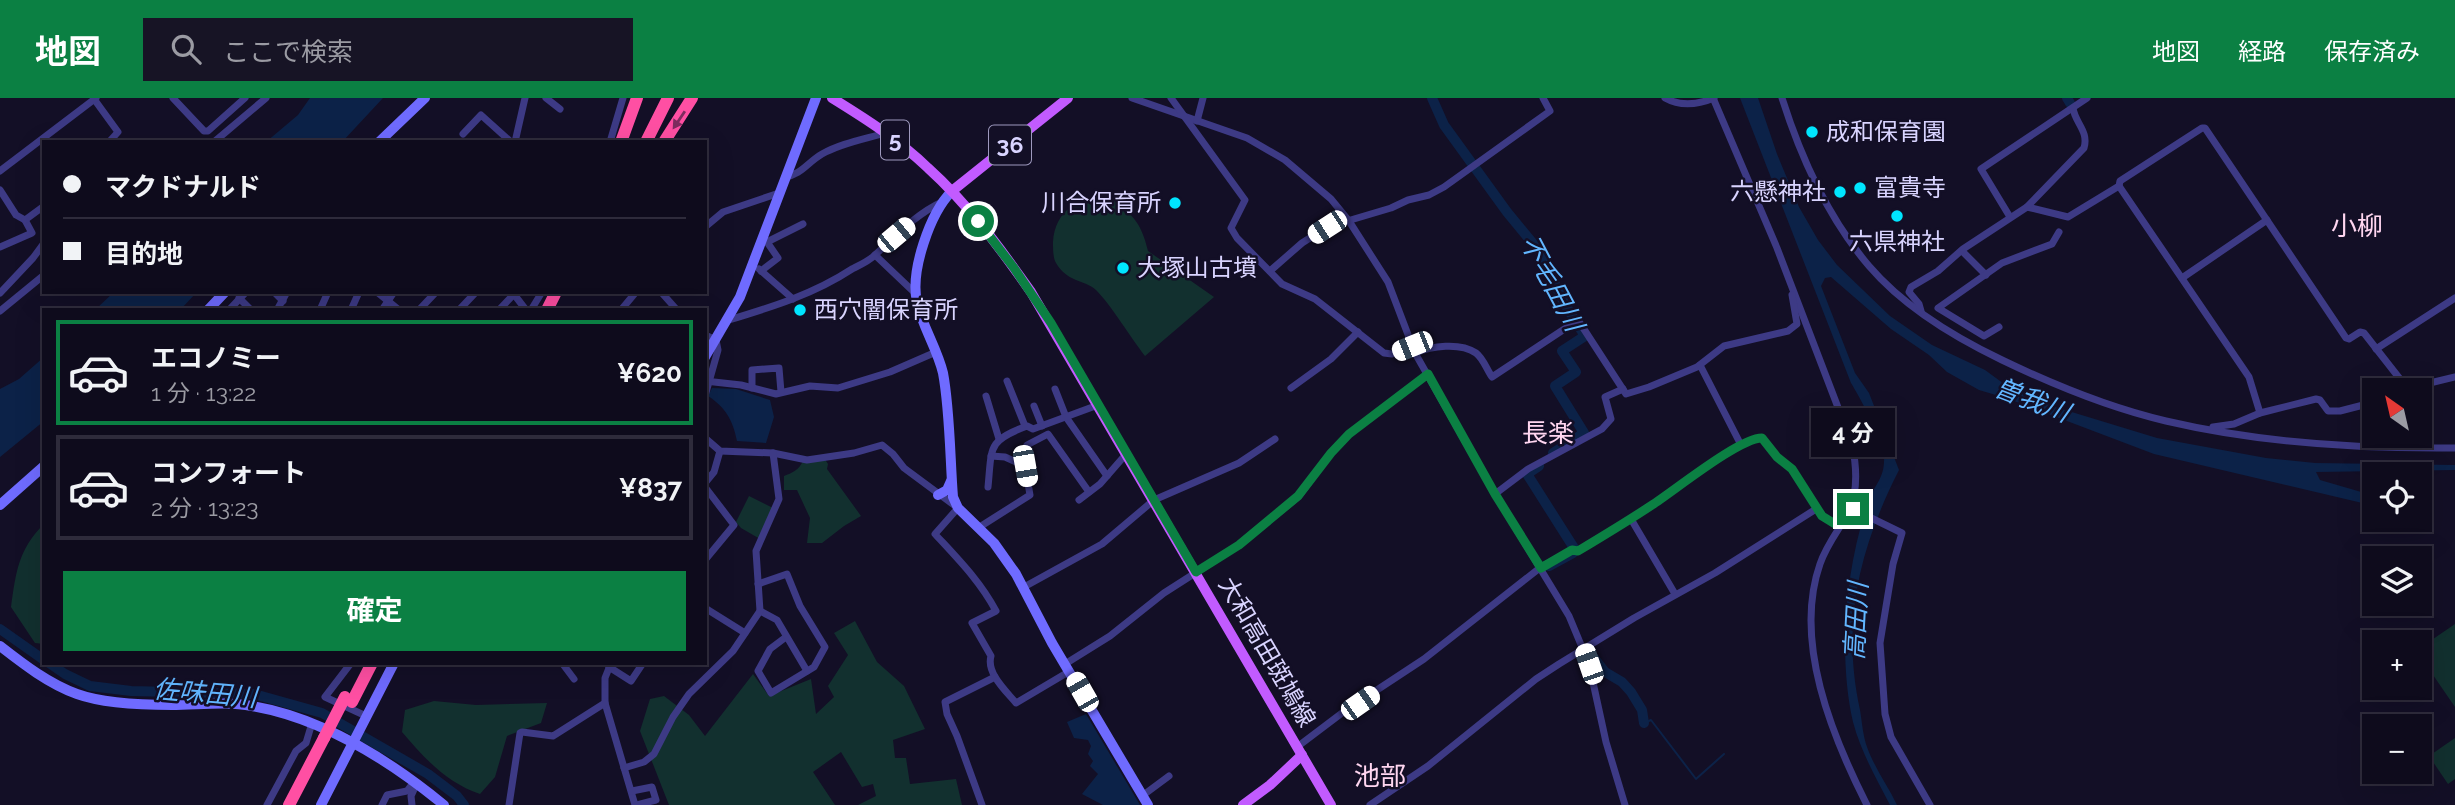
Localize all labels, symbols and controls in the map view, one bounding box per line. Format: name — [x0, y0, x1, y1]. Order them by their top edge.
search box — [143, 18, 633, 81]
icon: search — [167, 30, 205, 68]
text: 地図 — [35, 32, 101, 71]
text: ここで検索 — [223, 37, 353, 67]
text: 地図 — [2152, 37, 2200, 66]
text: 経路 — [2238, 37, 2286, 66]
text: 保存済み — [2324, 37, 2420, 66]
one-way arrow — [672, 111, 686, 129]
place label: 成和保育園 — [1826, 117, 1946, 146]
road number: 5 — [881, 120, 909, 159]
marker: 成和保育園 — [1804, 124, 1820, 140]
road number: 36 — [989, 126, 1031, 164]
text: マクドナルド — [105, 172, 261, 202]
place label: 富貴寺 — [1874, 173, 1946, 202]
place label: 六懸神社 — [1730, 177, 1826, 206]
marker: 富貴寺 — [1852, 180, 1868, 196]
marker: 六懸神社 — [1832, 184, 1848, 200]
place label: 川合保育所 — [1041, 188, 1161, 217]
marker: 川合保育所 — [1167, 195, 1183, 211]
route start — [962, 205, 994, 237]
car — [1304, 207, 1351, 247]
marker: 六県神社 — [1889, 208, 1905, 224]
district label: 小柳 — [2331, 211, 2383, 241]
car — [874, 213, 919, 257]
place label: 六県神社 — [1849, 227, 1945, 256]
water label: 不毛田川 — [1514, 230, 1591, 339]
text: 目的地 — [105, 239, 183, 269]
place label: 大塚山古墳 — [1137, 253, 1257, 282]
marker: 大塚山古墳 — [1115, 260, 1131, 276]
place label: 西穴闇保育所 — [814, 295, 958, 324]
marker: 西穴闇保育所 — [792, 302, 808, 318]
car — [1389, 328, 1436, 364]
icon: car — [67, 341, 130, 404]
text: エコノミー — [151, 343, 281, 373]
text: ¥620 — [617, 358, 682, 388]
water label: 曽我川 — [1990, 372, 2077, 429]
north arrow — [2362, 378, 2432, 448]
map controls — [2362, 378, 2432, 784]
text: 1 分 · 13:22 — [151, 379, 256, 406]
callout: 4 分 — [1811, 408, 1895, 456]
district label: 長楽 — [1522, 418, 1574, 448]
text: 4 分 — [1832, 419, 1874, 446]
car — [1012, 443, 1039, 489]
icon: car — [67, 456, 130, 519]
text: コンフォート — [151, 458, 306, 488]
button: locate — [2362, 462, 2432, 532]
text: ¥837 — [619, 473, 682, 503]
route end — [1837, 493, 1869, 525]
text: 2 分 · 13:23 — [151, 494, 259, 521]
button: layers — [2362, 546, 2432, 616]
button: 確定 — [63, 571, 686, 651]
street label: 大和高田斑鳩線 — [1213, 572, 1322, 732]
water label: 高田川 — [1839, 578, 1873, 661]
button: + — [2362, 630, 2432, 700]
car — [1573, 641, 1606, 687]
car — [1063, 669, 1102, 715]
water label: 佐味田川 — [152, 674, 261, 713]
car — [1337, 682, 1384, 724]
button: − — [2362, 714, 2432, 784]
district label: 池部 — [1354, 761, 1406, 791]

